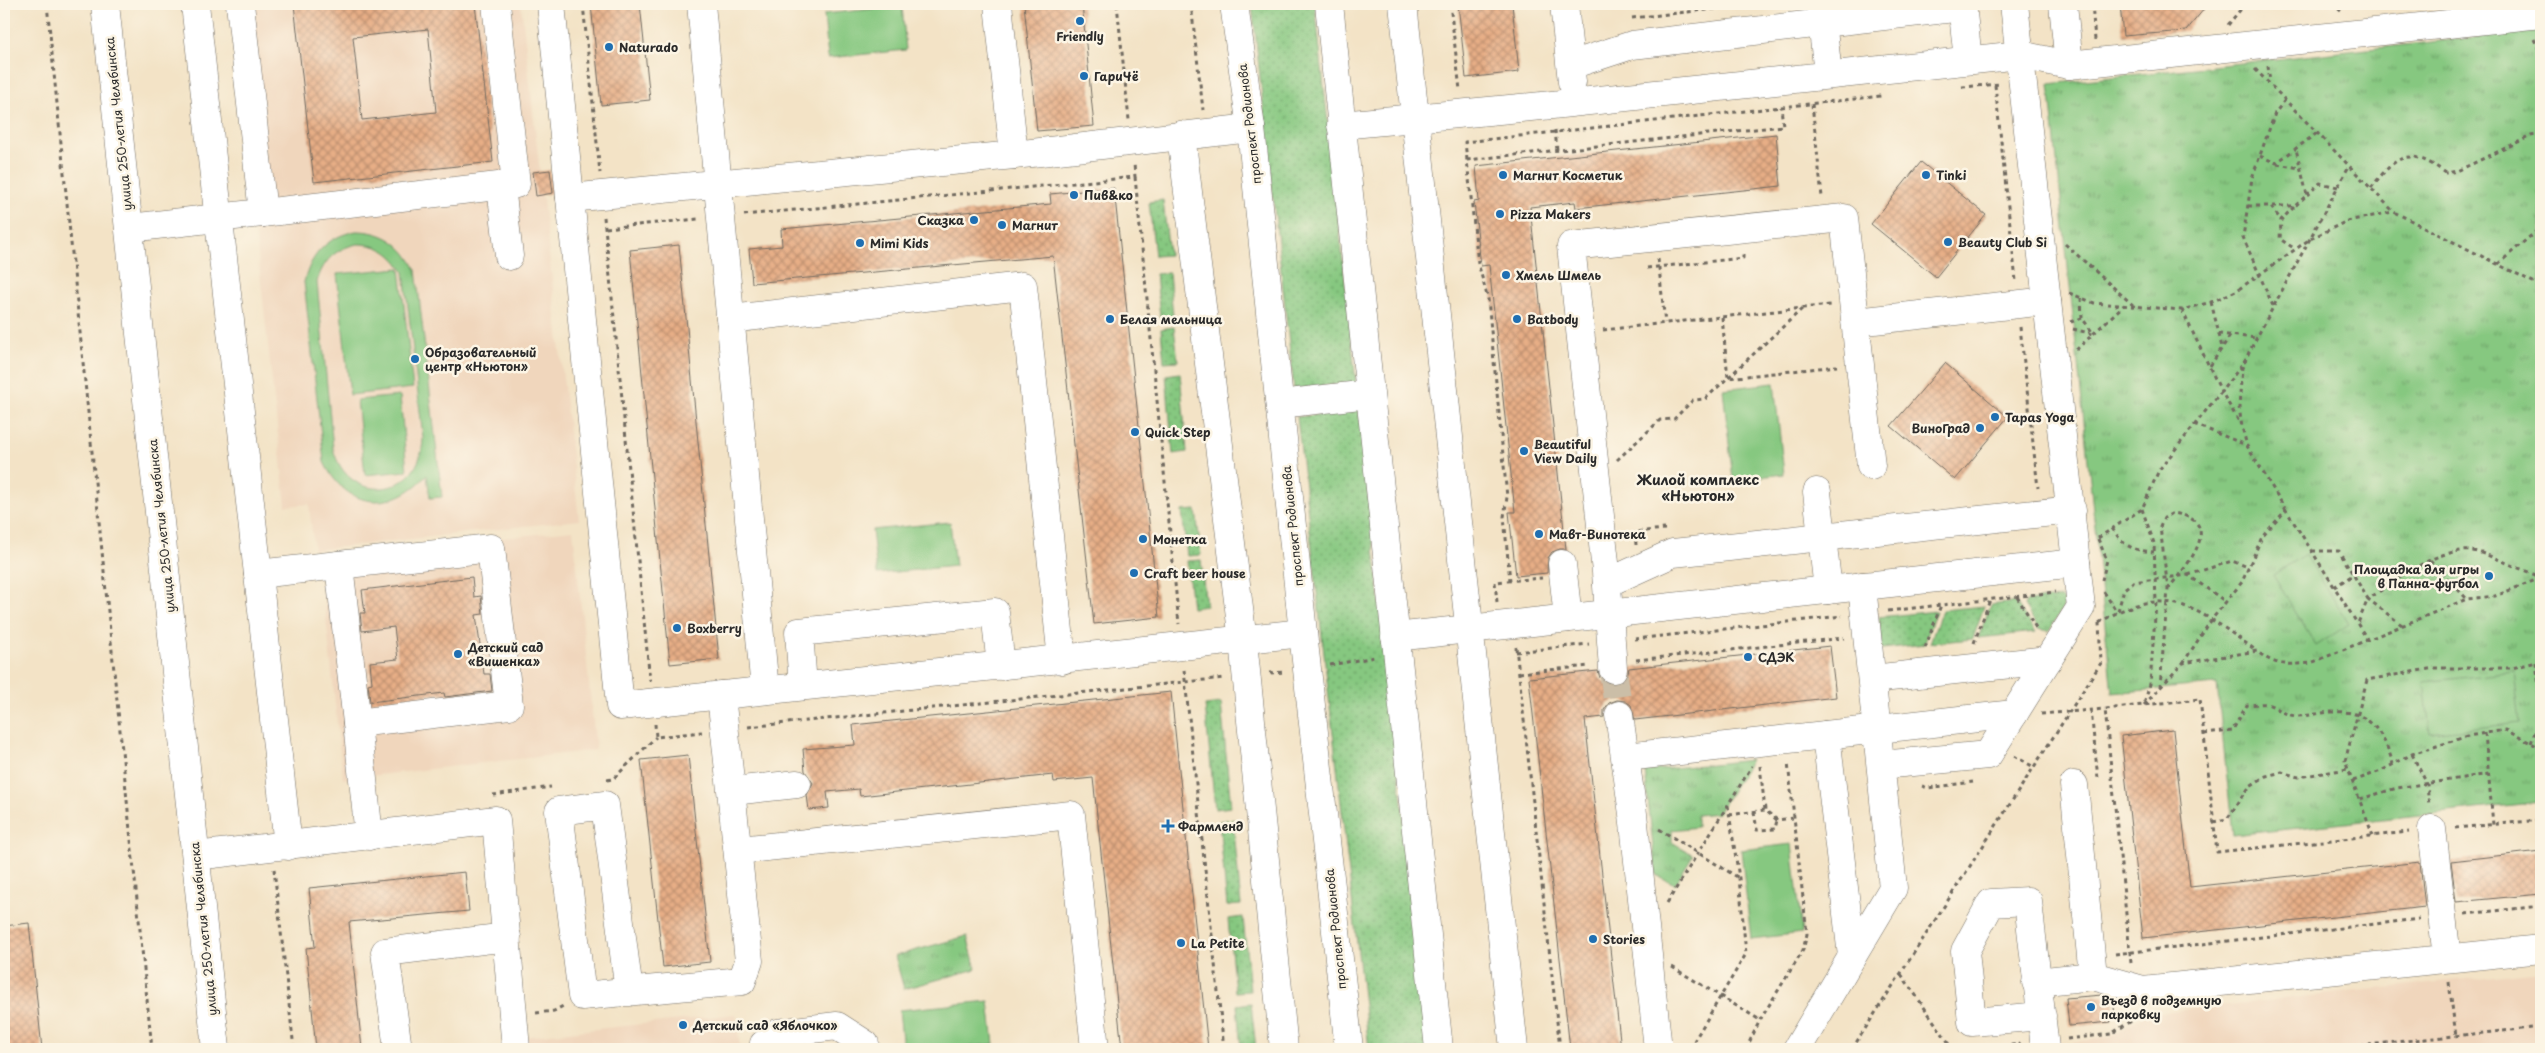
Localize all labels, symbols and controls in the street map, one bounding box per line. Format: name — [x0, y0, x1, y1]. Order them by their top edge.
marker: Friendly — [1074, 15, 1086, 27]
place label: Friendly — [1056, 27, 1104, 45]
street label: улица 250-летия Челябинска — [100, 36, 136, 212]
place label: Naturado — [619, 38, 678, 56]
marker: Naturado — [603, 41, 615, 53]
street label: проспект Родионова — [1233, 62, 1265, 185]
place label: ГариЧё — [1094, 67, 1139, 85]
marker: ГариЧё — [1078, 70, 1090, 82]
place label: Магнит Косметик — [1513, 166, 1623, 184]
place label: Tinki — [1936, 166, 1967, 184]
marker: Магнит Косметик — [1497, 169, 1509, 181]
marker: Tinki — [1920, 169, 1932, 181]
place label: Пив&ко — [1084, 186, 1133, 204]
marker: Пив&ко — [1068, 189, 1080, 201]
place label: Pizza Makers — [1510, 205, 1591, 223]
marker: Pizza Makers — [1494, 208, 1506, 220]
place label: Сказка — [918, 211, 964, 229]
marker: Сказка — [968, 214, 980, 226]
place label: Магнит — [1012, 216, 1058, 234]
marker: Магнит — [996, 219, 1008, 231]
place label: Beauty Club Si — [1958, 233, 2048, 251]
place label: Mimi Kids — [870, 234, 929, 252]
marker: Beauty Club Si — [1942, 236, 1954, 248]
marker: Mimi Kids — [854, 237, 866, 249]
place label: Хмель Шмель — [1516, 266, 1601, 284]
marker: Хмель Шмель — [1500, 269, 1512, 281]
place label: Белая мельница — [1120, 310, 1223, 328]
place label: Batbody — [1527, 310, 1579, 328]
marker: Белая мельница — [1104, 313, 1116, 325]
marker: Batbody — [1511, 313, 1523, 325]
place label: Образовательный центр «Ньютон» — [425, 343, 537, 375]
marker: Образовательный центр «Ньютон» — [409, 353, 421, 365]
place label: Tapas Yoga — [2005, 408, 2075, 426]
marker: Tapas Yoga — [1989, 411, 2001, 423]
place label: ВиноГрад — [1912, 419, 1970, 437]
marker: ВиноГрад — [1974, 422, 1986, 434]
place label: Quick Step — [1145, 423, 1211, 441]
marker: Quick Step — [1129, 426, 1141, 438]
place label: Beautiful View Daily — [1534, 435, 1597, 467]
street label: улица 250-летия Челябинска — [143, 438, 179, 614]
marker: Beautiful View Daily — [1518, 445, 1530, 457]
street label: проспект Родионова — [1277, 464, 1307, 587]
district label: Жилой комплекс «Ньютон» — [1636, 469, 1759, 506]
place label: Мавт-Винотека — [1549, 525, 1646, 543]
marker: Мавт-Винотека — [1533, 528, 1545, 540]
place label: Монетка — [1153, 530, 1207, 548]
marker: Монетка — [1137, 533, 1149, 545]
place label: Площадка для игры в Панна-футбол — [2354, 560, 2479, 592]
place label: Craft beer house — [1144, 564, 1246, 582]
marker: Craft beer house — [1128, 567, 1140, 579]
marker: Площадка для игры в Панна-футбол — [2483, 570, 2495, 582]
place label: Boxberry — [687, 619, 742, 637]
marker: Boxberry — [671, 622, 683, 634]
place label: Детский сад «Вишенка» — [467, 638, 543, 670]
marker: Детский сад «Вишенка» — [452, 648, 464, 660]
place label: СДЭК — [1758, 648, 1794, 666]
marker: СДЭК — [1742, 651, 1754, 663]
place label: Фармленд — [1178, 817, 1243, 835]
marker: Фармленд — [1162, 820, 1174, 832]
street label: улица 250-летия Челябинска — [185, 841, 221, 1017]
street label: проспект Родионова — [1320, 867, 1350, 990]
place label: Stories — [1603, 930, 1645, 948]
marker: Stories — [1587, 933, 1599, 945]
place label: La Petite — [1191, 934, 1245, 952]
marker: La Petite — [1175, 937, 1187, 949]
place label: Въезд в подземную парковку — [2101, 991, 2222, 1023]
marker: Въезд в подземную парковку — [2085, 1001, 2097, 1013]
place label: Детский сад «Яблочко» — [692, 1016, 837, 1034]
marker: Детский сад «Яблочко» — [677, 1019, 689, 1031]

